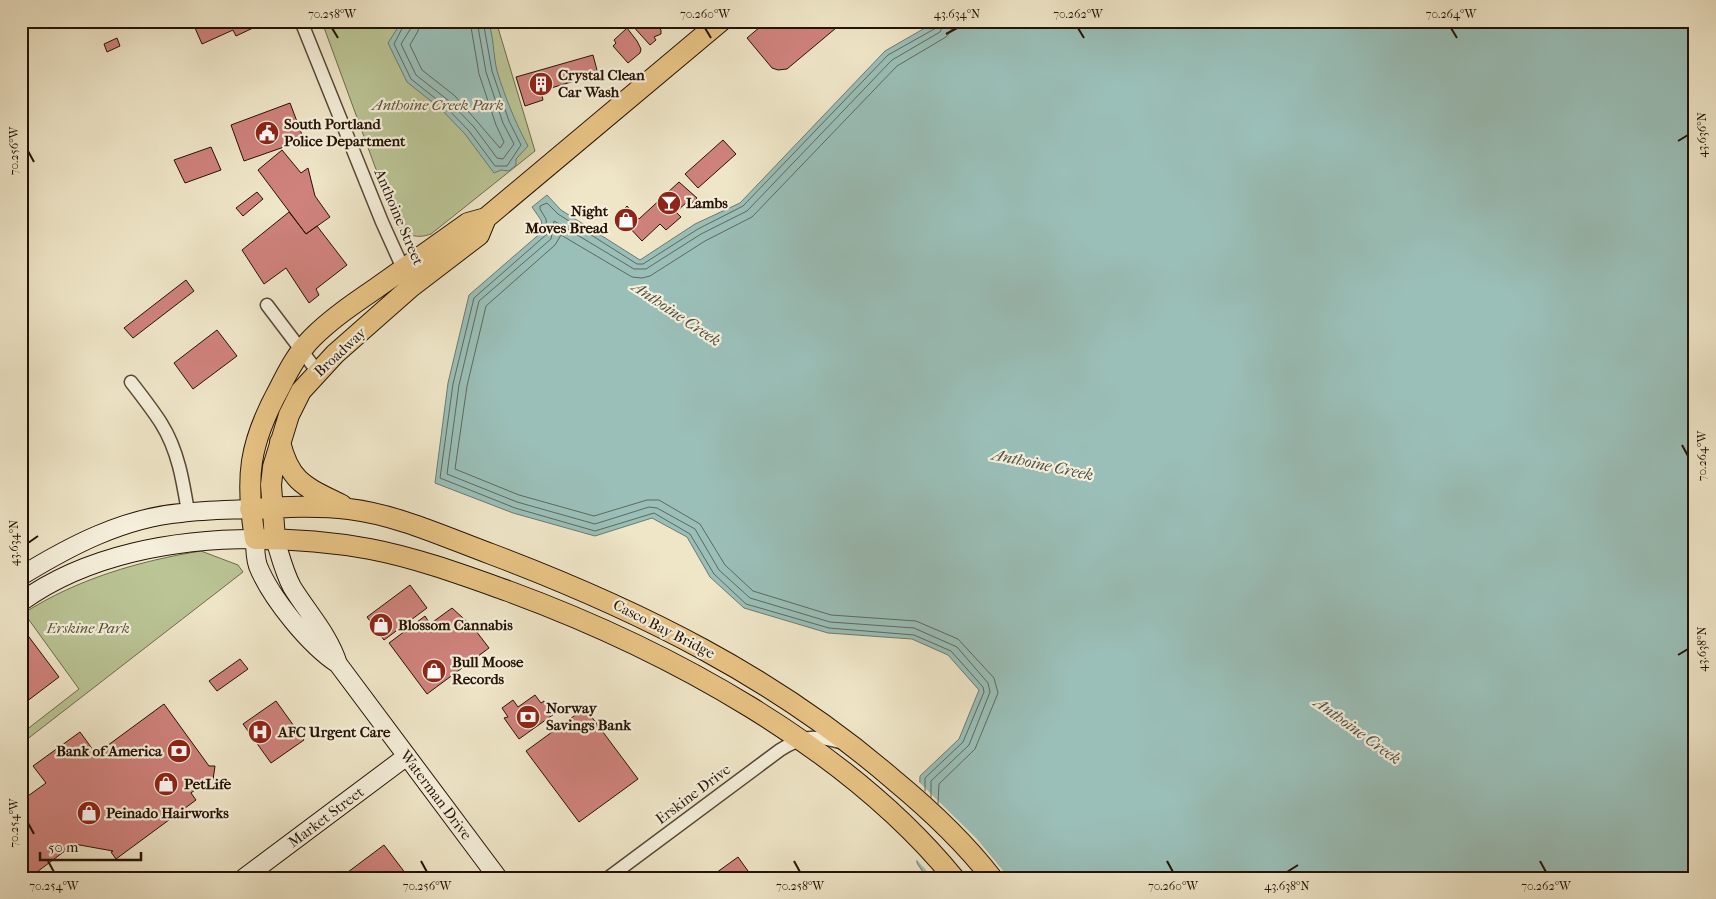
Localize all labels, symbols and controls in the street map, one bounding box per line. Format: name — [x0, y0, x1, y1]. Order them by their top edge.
text: 70.258°W — [308, 7, 357, 21]
text: 70.260°W — [680, 7, 731, 21]
text: 43.634°N — [934, 7, 980, 21]
text: 70.262°W — [1053, 7, 1104, 21]
text: 70.264°W — [1426, 7, 1477, 21]
place label: Crystal Clean Car Wash — [558, 66, 645, 101]
building icon: Crystal Clean Car Wash — [528, 71, 554, 97]
park label: Anthoine Creek Park — [370, 96, 504, 114]
text: 43.636°N — [1695, 112, 1709, 158]
place label: South Portland Police Department — [284, 115, 406, 150]
public building icon: South Portland Police Department — [254, 120, 280, 146]
text: 70.256°W — [7, 125, 21, 175]
street label: Anthoine Street — [370, 165, 428, 268]
bar icon: Lambs — [656, 190, 682, 216]
place label: Lambs — [686, 194, 728, 212]
place label: Night Moves Bread — [524, 202, 609, 237]
shop icon: Night Moves Bread — [613, 207, 639, 233]
water label: Anthoine Creek — [627, 276, 725, 350]
street label: Broadway — [310, 323, 370, 381]
text: 70.264°W — [1695, 430, 1709, 481]
water label: Anthoine Creek — [989, 444, 1095, 484]
text: 43.634°N — [7, 520, 21, 566]
street label: Casco Bay Bridge — [610, 596, 718, 663]
shop icon: Blossom Cannabis — [368, 612, 394, 638]
place label: Blossom Cannabis — [398, 616, 513, 634]
park label: Erskine Park — [45, 619, 130, 637]
text: 43.638°N — [1695, 626, 1709, 672]
place label: Bull Moose Records — [452, 653, 524, 688]
shop icon: Bull Moose Records — [421, 658, 447, 684]
water label: Anthoine Creek — [1309, 691, 1405, 768]
place label: Norway Savings Bank — [546, 699, 632, 734]
bank icon: Norway Savings Bank — [515, 704, 541, 730]
hospital icon: AFC Urgent Care — [247, 719, 273, 745]
place label: AFC Urgent Care — [277, 723, 391, 741]
bank icon: Bank of America — [166, 738, 192, 764]
place label: Bank of America — [56, 742, 163, 760]
street label: Waterman Drive — [396, 746, 476, 844]
street label: Erskine Drive — [652, 760, 734, 828]
shop icon: PetLife — [153, 771, 179, 797]
place label: PetLife — [184, 775, 232, 793]
street label: Market Street — [285, 782, 368, 851]
text: 70.254°W — [7, 797, 21, 848]
shop icon: Peinado Hairworks — [76, 800, 102, 826]
place label: Peinado Hairworks — [106, 804, 229, 822]
scale bar — [40, 829, 141, 861]
text: 50 m — [48, 838, 79, 856]
text: 70.254°W — [29, 879, 80, 893]
text: 70.256°W — [403, 879, 453, 893]
text: 70.258°W — [776, 879, 825, 893]
text: 70.260°W — [1148, 879, 1199, 893]
text: 43.638°N — [1264, 879, 1310, 893]
text: 70.262°W — [1521, 879, 1572, 893]

